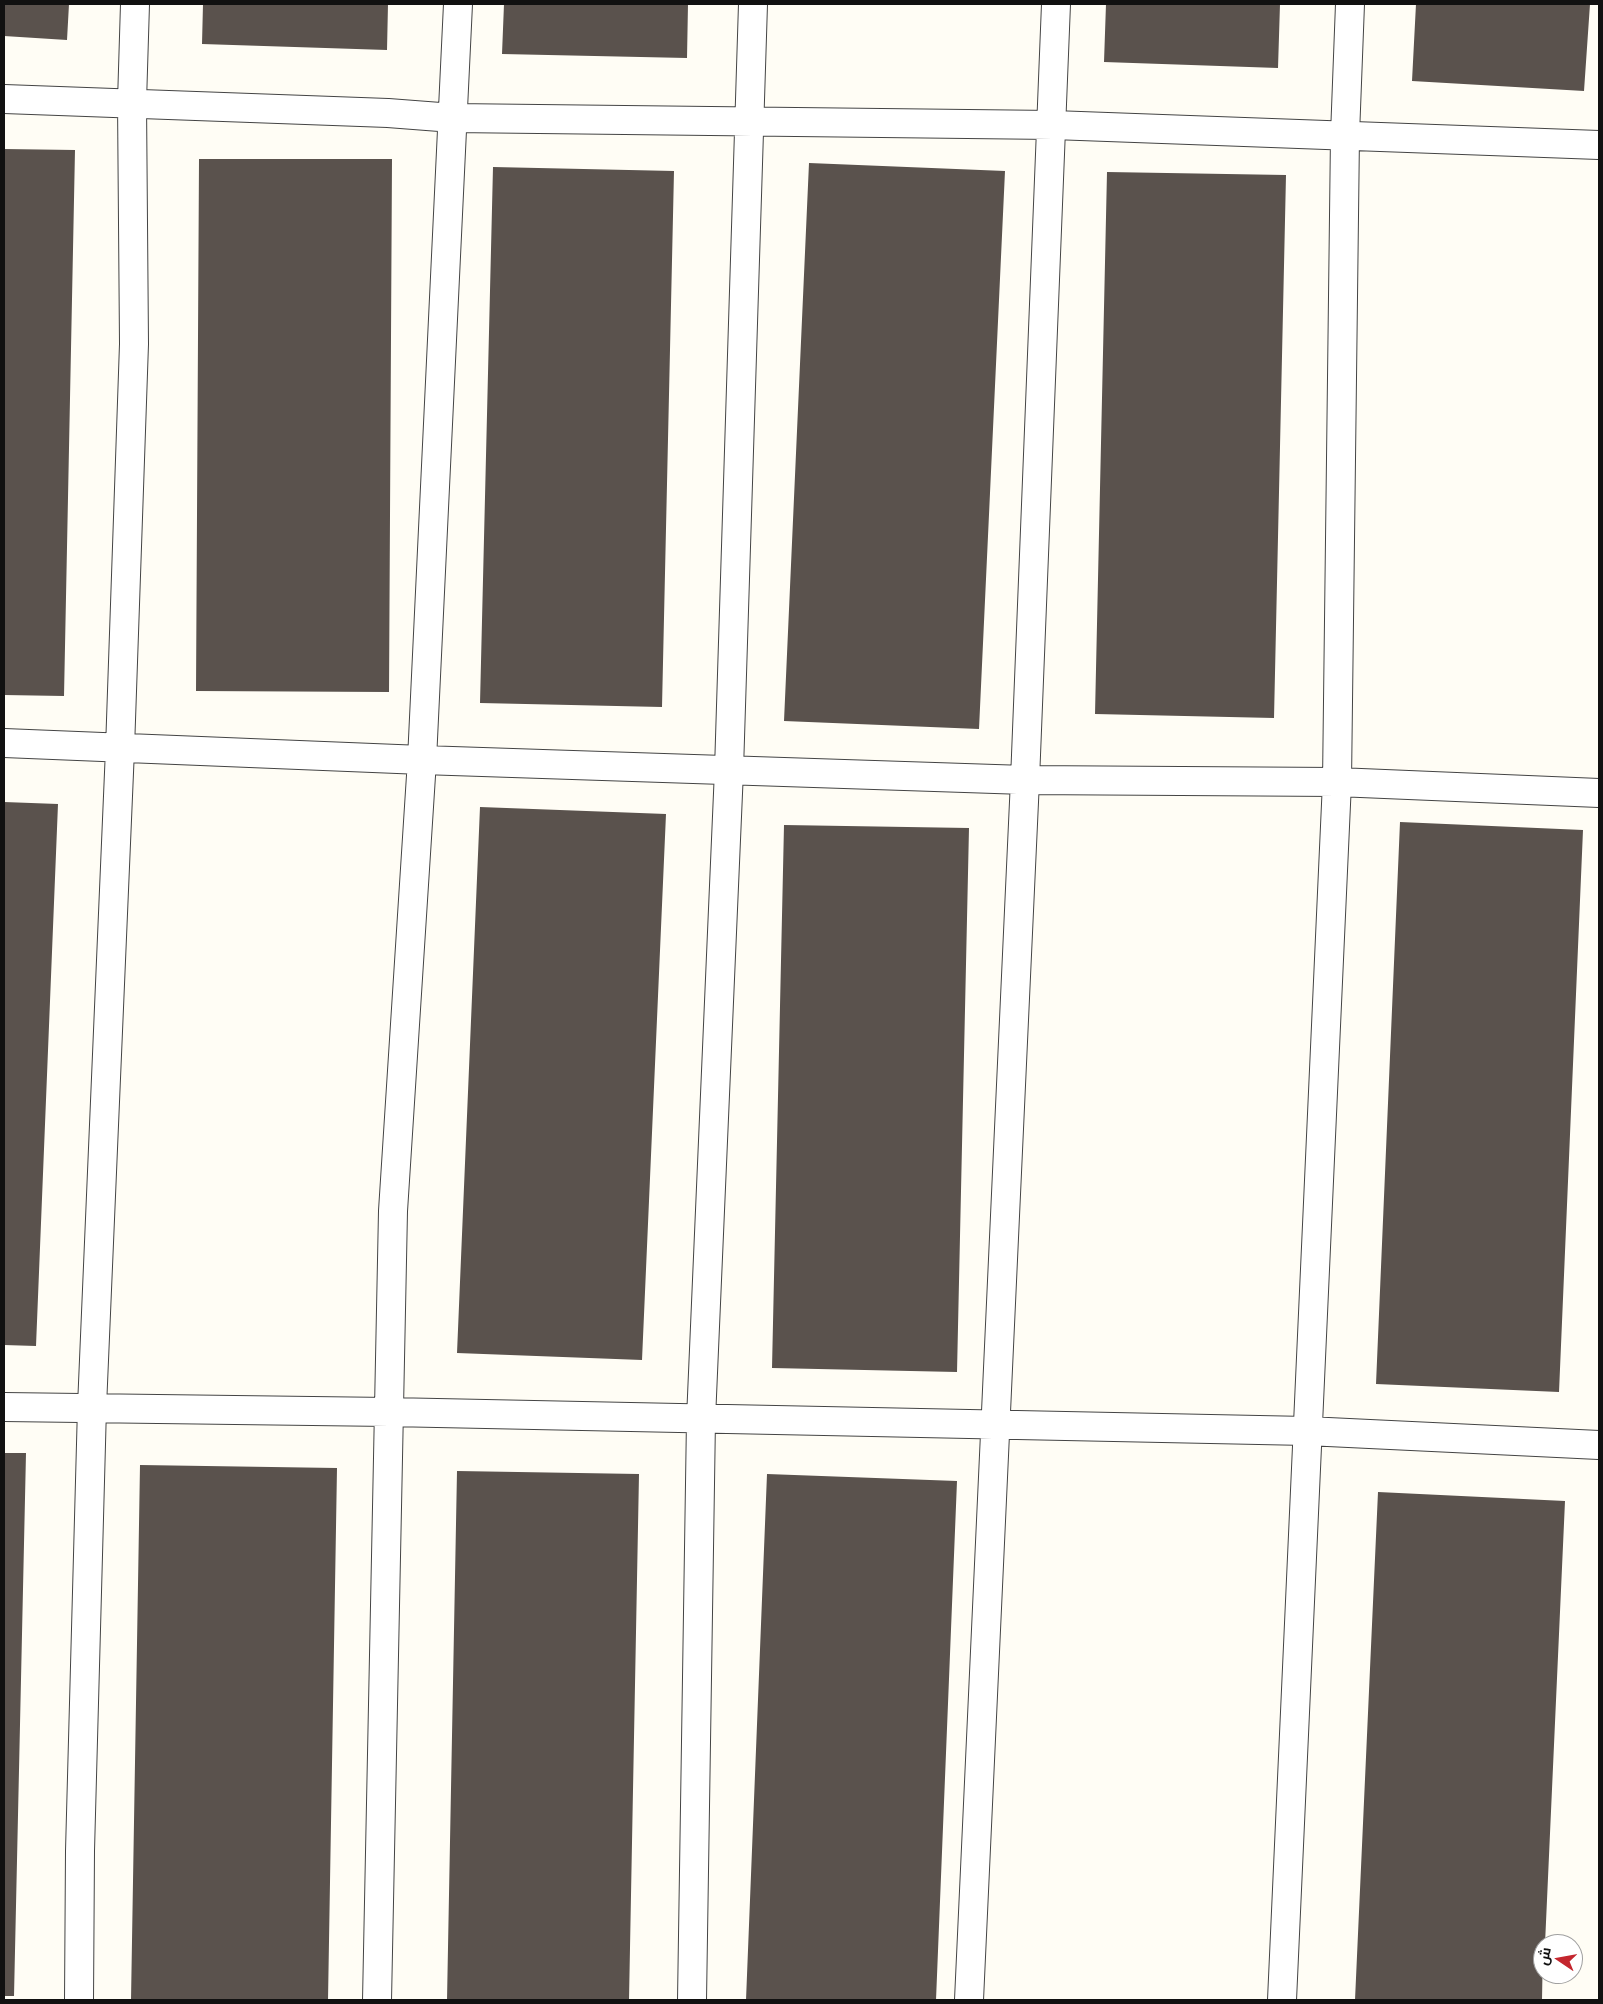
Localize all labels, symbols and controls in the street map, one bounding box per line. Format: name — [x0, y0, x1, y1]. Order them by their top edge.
north arrow — [1533, 1934, 1583, 1984]
text: ش — [1534, 1945, 1555, 1967]

